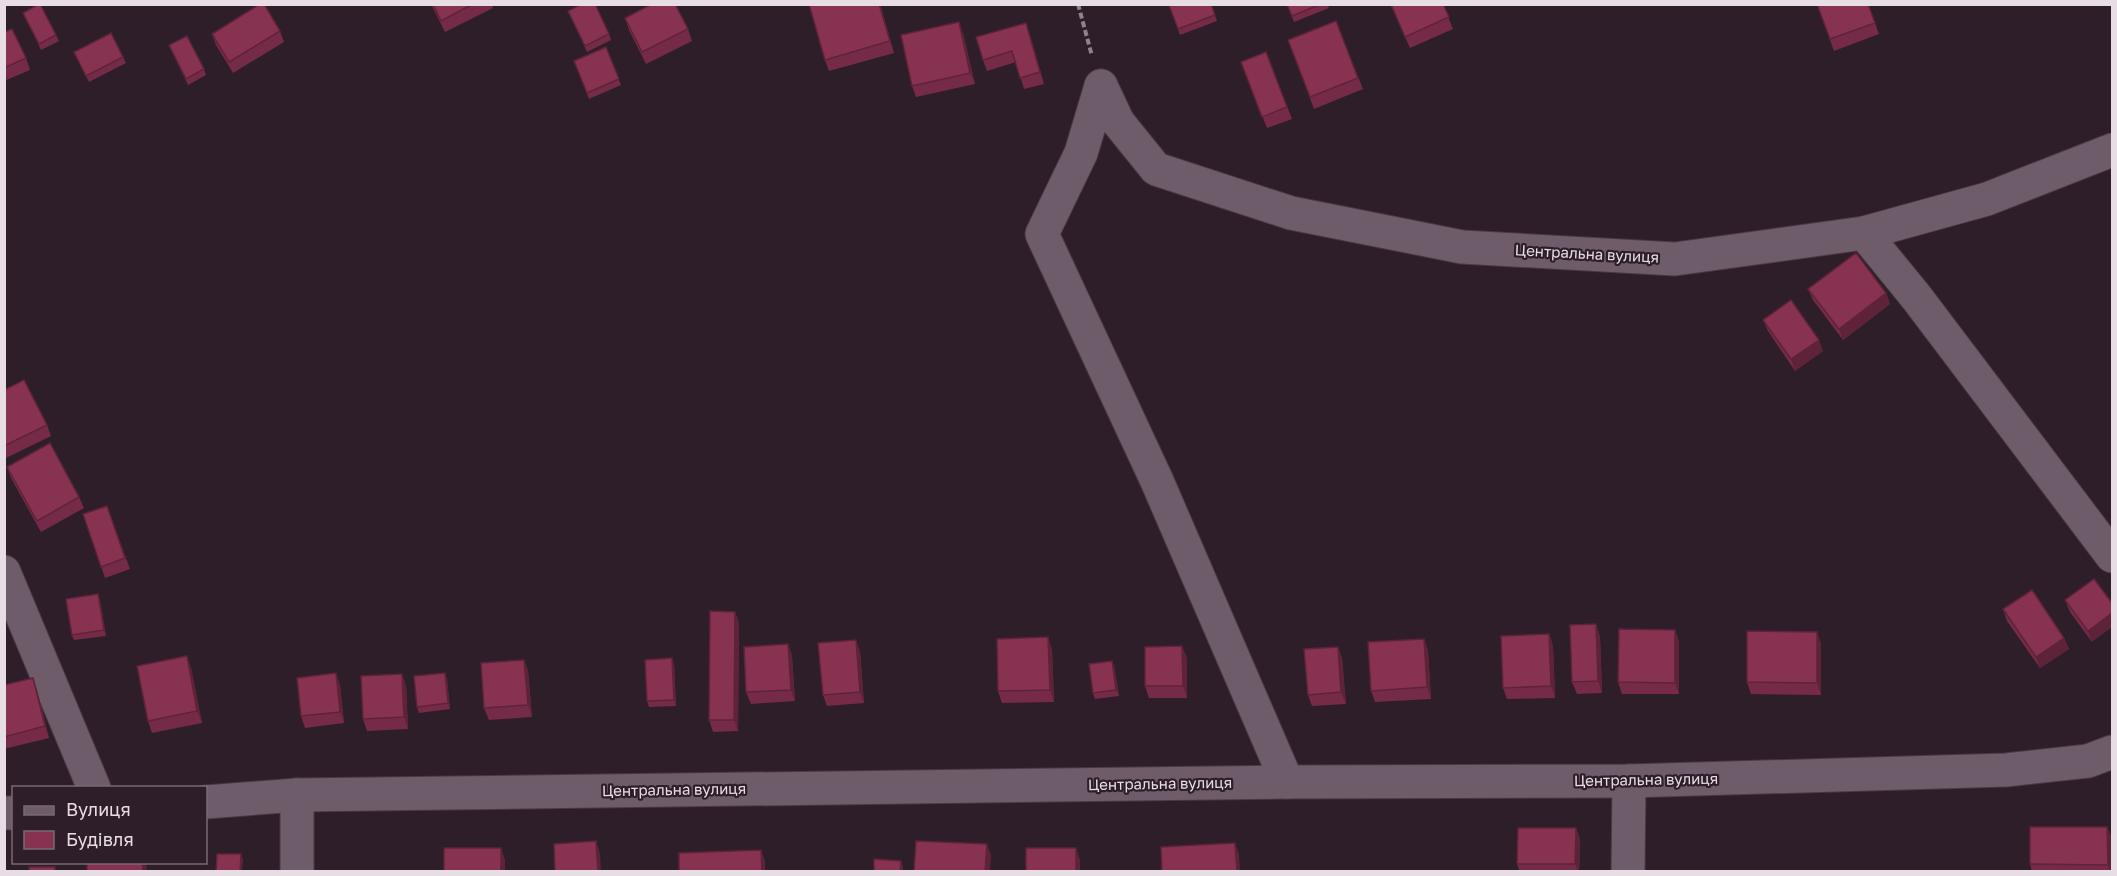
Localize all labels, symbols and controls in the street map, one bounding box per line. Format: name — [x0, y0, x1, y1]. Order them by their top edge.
street label: Центральна вулиця — [1514, 240, 1660, 266]
street label: Центральна вулиця — [1574, 769, 1718, 789]
street label: Центральна вулиця — [1088, 773, 1232, 793]
street label: Центральна вулиця — [602, 779, 746, 799]
legend — [12, 786, 207, 864]
text: Вулиця — [66, 798, 131, 820]
text: Будівля — [66, 828, 134, 850]

